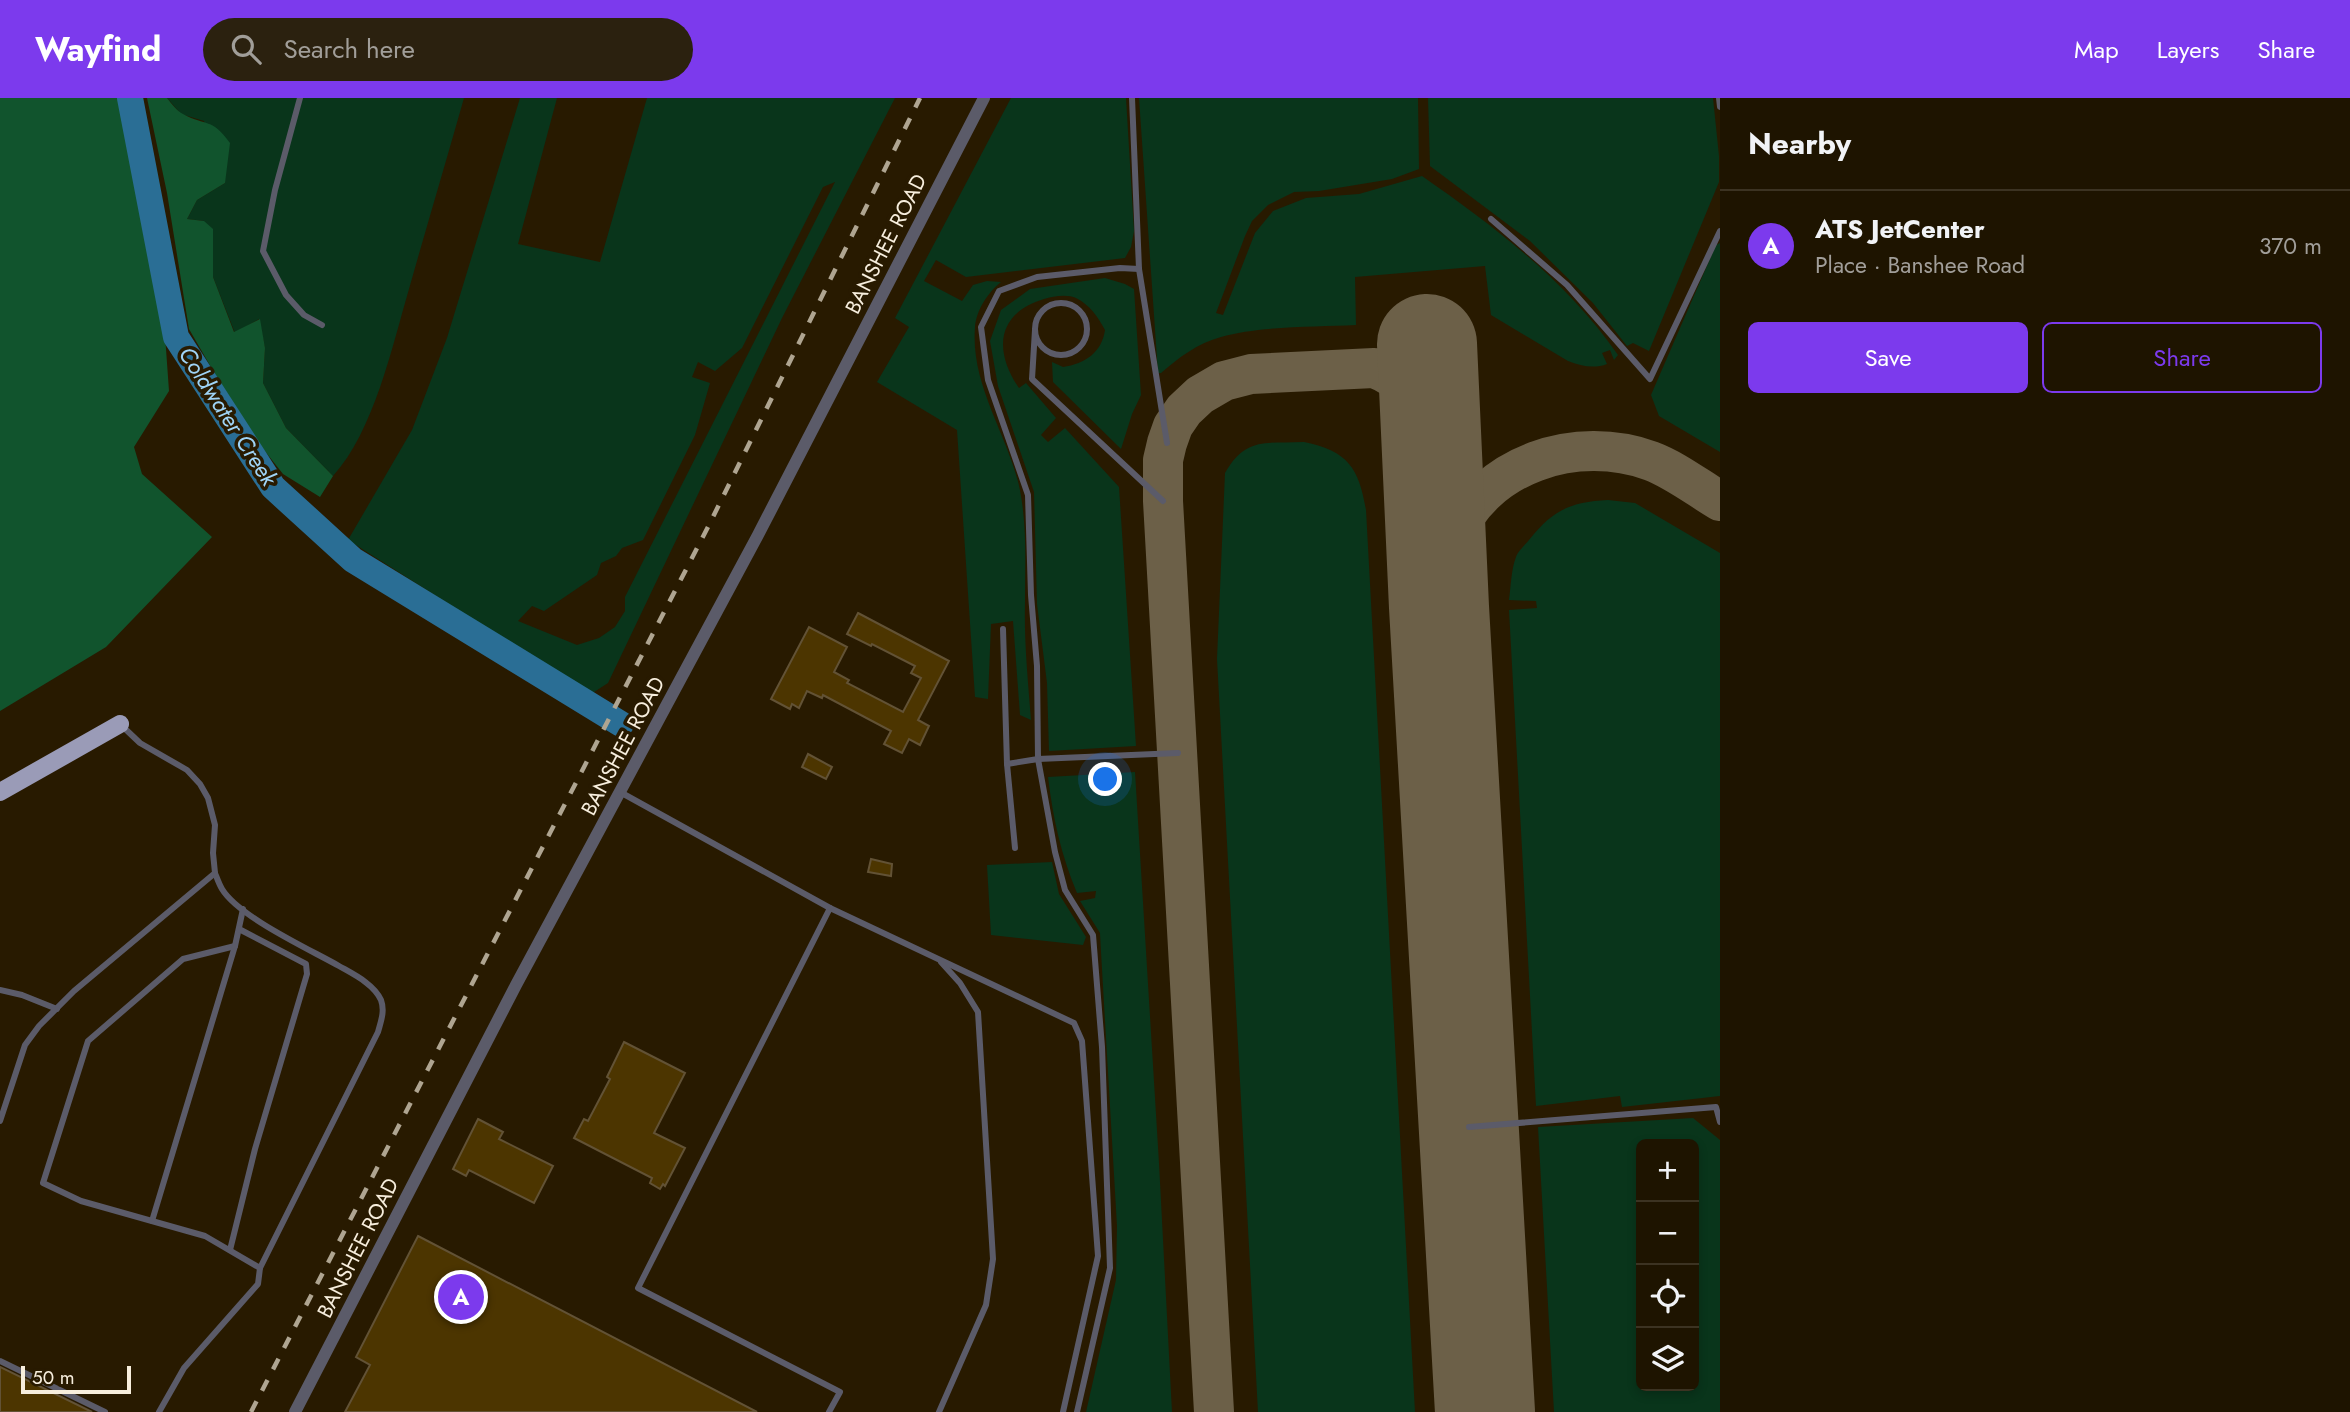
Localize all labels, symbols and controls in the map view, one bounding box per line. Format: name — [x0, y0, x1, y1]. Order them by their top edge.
search box — [203, 18, 693, 81]
text: Wayfind — [35, 26, 161, 73]
icon: search — [227, 30, 265, 68]
text: Search here — [283, 30, 415, 68]
text: Map — [2074, 32, 2119, 67]
text: Layers — [2157, 32, 2219, 67]
text: Share — [2257, 32, 2315, 67]
text: Nearby — [1748, 122, 1851, 165]
street label: BANSHEE ROAD — [838, 169, 934, 319]
text: ATS JetCenter — [1815, 210, 1985, 248]
text: A — [1763, 229, 1779, 263]
text: 370 m — [2259, 229, 2322, 263]
text: Place · Banshee Road — [1815, 248, 2025, 282]
button: Save — [1748, 322, 2028, 393]
button: Share — [2042, 322, 2322, 393]
water label: Coldwater Creek — [170, 340, 286, 493]
street label: BANSHEE ROAD — [574, 671, 672, 821]
your location — [1088, 762, 1122, 796]
map controls — [1636, 1139, 1699, 1391]
button: + — [1636, 1139, 1699, 1202]
street label: BANSHEE ROAD — [310, 1173, 406, 1323]
button: − — [1636, 1202, 1699, 1265]
button: locate — [1636, 1265, 1699, 1328]
pin: A — [438, 1271, 484, 1323]
button: layers — [1636, 1328, 1699, 1391]
scale bar — [21, 1363, 131, 1395]
text: 50 m — [32, 1364, 75, 1391]

